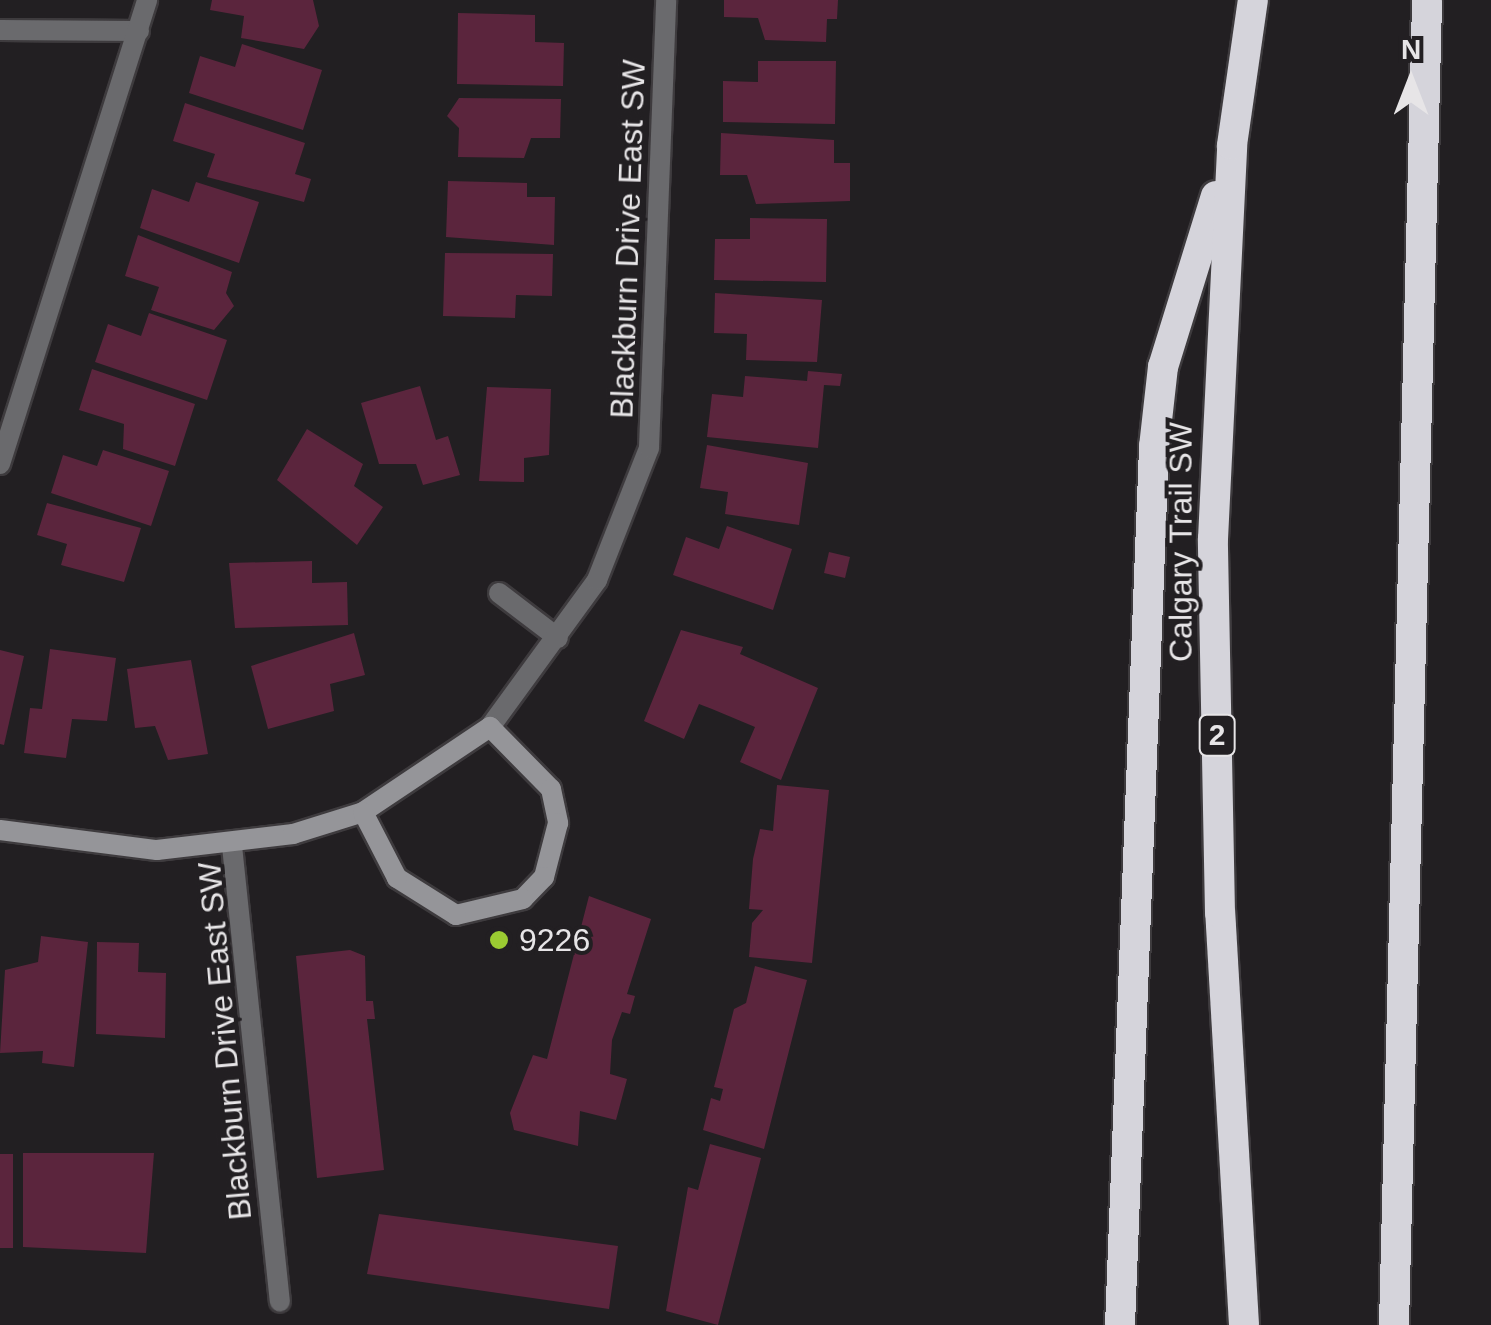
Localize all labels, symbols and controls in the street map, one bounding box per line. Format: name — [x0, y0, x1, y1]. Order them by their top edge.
north arrow — [1361, 30, 1461, 130]
text: N — [1401, 34, 1421, 65]
street label: Blackburn Drive East SW — [603, 59, 653, 419]
street label: Calgary Trail SW — [1162, 422, 1200, 662]
road number: 2 — [1197, 710, 1237, 760]
street label: Blackburn Drive East SW — [190, 860, 260, 1222]
place label: 9226 — [519, 921, 590, 959]
marker: 9226 — [488, 929, 510, 951]

